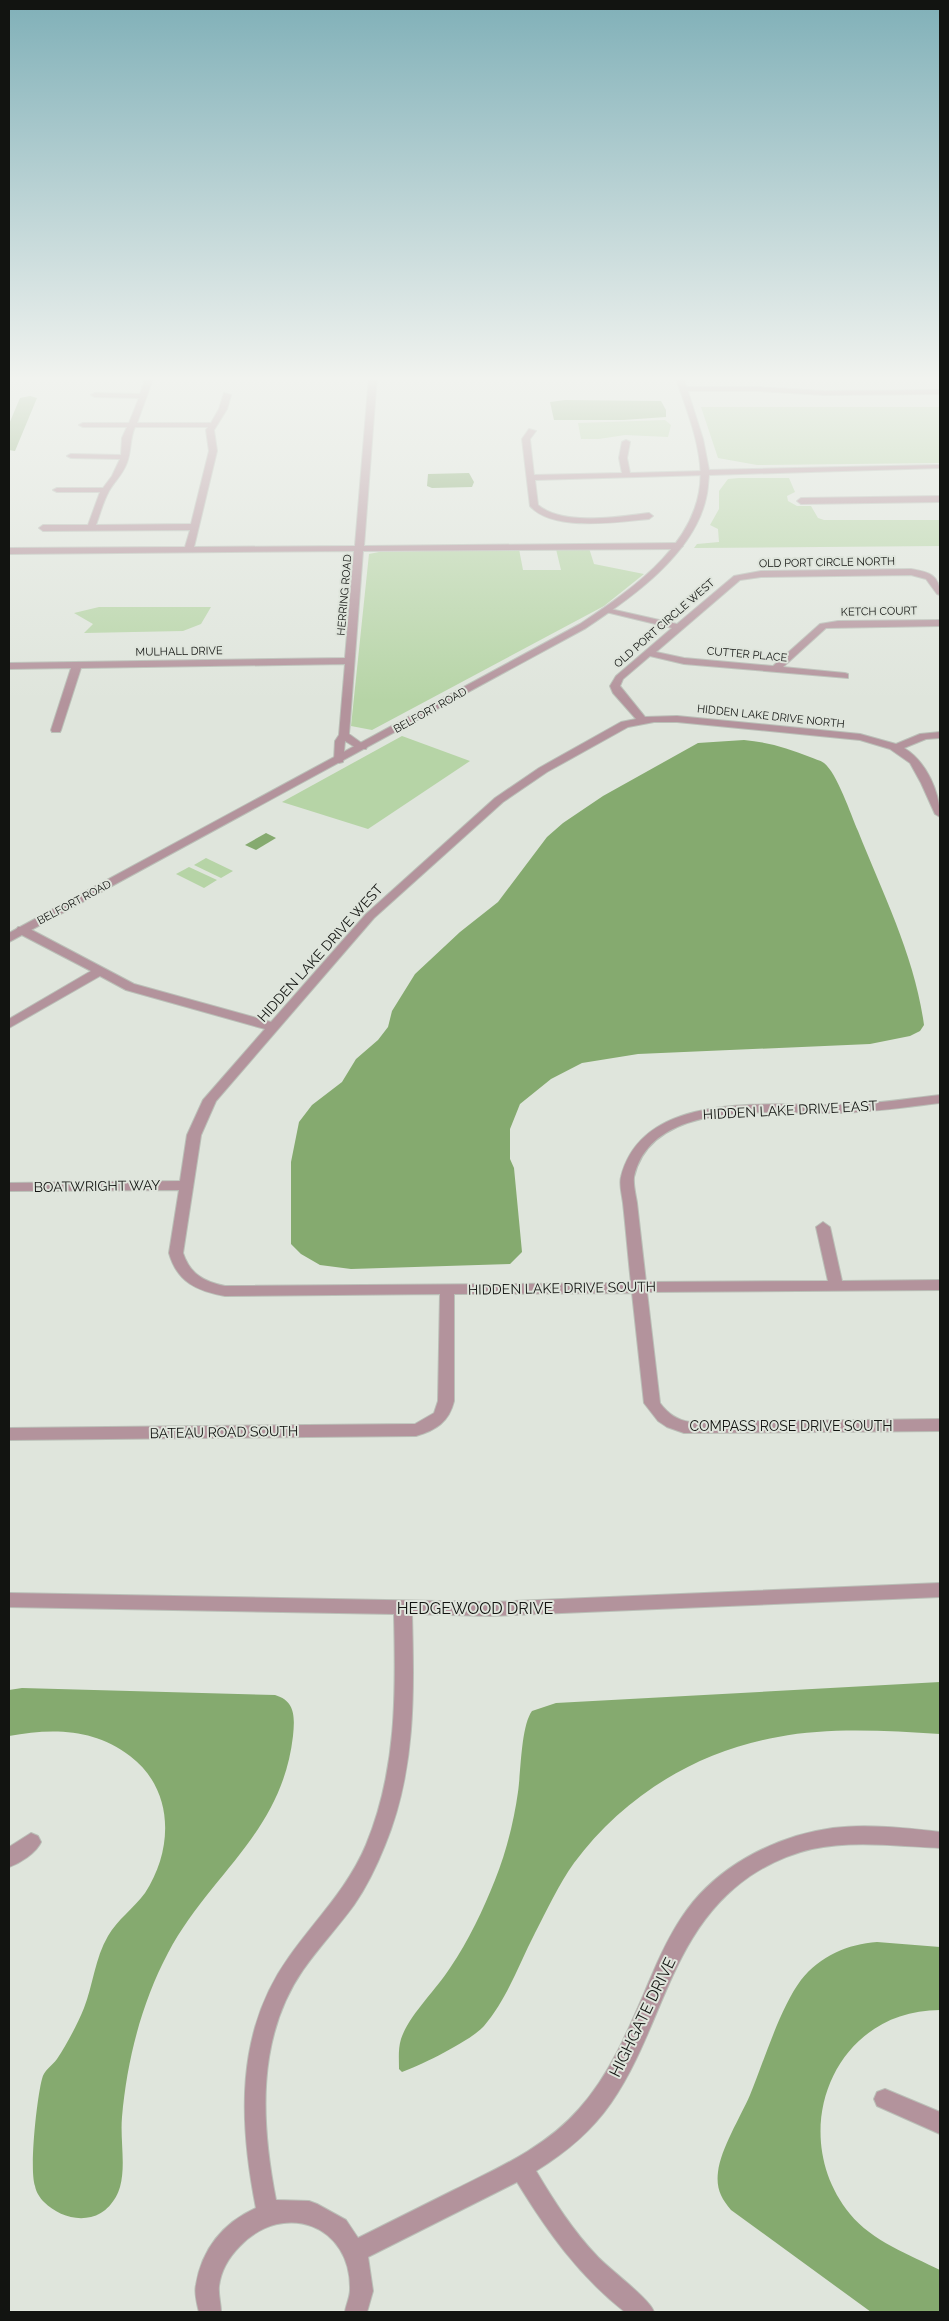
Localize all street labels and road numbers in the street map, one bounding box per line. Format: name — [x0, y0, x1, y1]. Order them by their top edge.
street label: HERRING ROAD — [334, 554, 355, 636]
street label: OLD PORT CIRCLE NORTH — [759, 555, 895, 570]
street label: OLD PORT CIRCLE WEST — [611, 576, 717, 671]
street label: KETCH COURT — [841, 604, 918, 619]
street label: MULHALL DRIVE — [135, 644, 223, 659]
street label: CUTTER PLACE — [706, 645, 788, 665]
street label: BELFORT ROAD — [391, 685, 469, 736]
street label: HIDDEN LAKE DRIVE NORTH — [696, 702, 845, 731]
street label: BELFORT ROAD — [35, 877, 114, 927]
street label: HIDDEN LAKE DRIVE WEST — [254, 881, 386, 1025]
street label: HIDDEN LAKE DRIVE EAST — [702, 1097, 878, 1123]
street label: BOATWRIGHT WAY — [34, 1177, 160, 1195]
street label: HIDDEN LAKE DRIVE SOUTH — [468, 1278, 656, 1298]
street label: COMPASS ROSE DRIVE SOUTH — [689, 1418, 893, 1434]
street label: BATEAU ROAD SOUTH — [150, 1423, 298, 1441]
street label: HEDGEWOOD DRIVE — [397, 1599, 554, 1618]
street label: HIGHGATE DRIVE — [605, 1954, 680, 2080]

